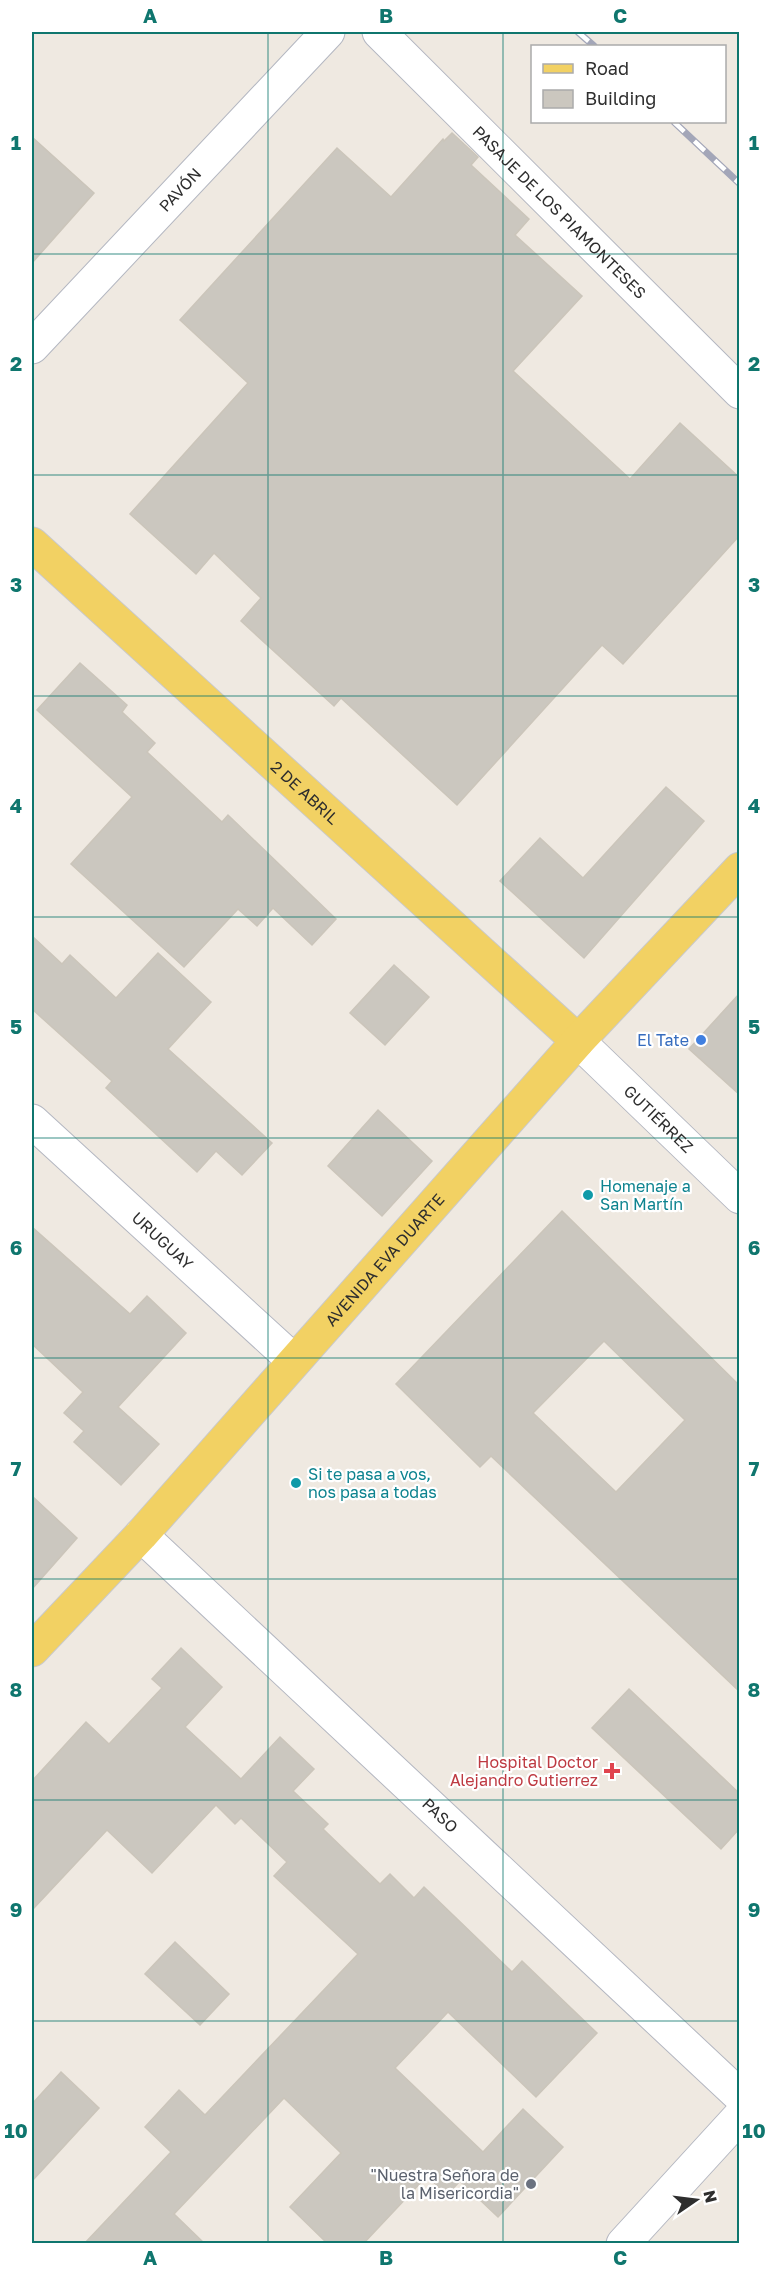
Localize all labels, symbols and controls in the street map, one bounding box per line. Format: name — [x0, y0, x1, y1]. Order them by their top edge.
text: A — [143, 3, 157, 27]
text: B — [379, 3, 393, 27]
text: C — [613, 3, 627, 27]
legend — [531, 45, 726, 123]
text: Road — [585, 57, 629, 79]
text: Building — [585, 87, 656, 109]
street label: PASAJE DE LOS PIAMONTESES — [469, 121, 651, 303]
text: 1 — [11, 130, 21, 154]
text: 1 — [749, 130, 759, 154]
street label: PAVÓN — [155, 163, 205, 216]
text: 2 — [10, 351, 22, 375]
text: 2 — [748, 351, 760, 375]
text: 3 — [10, 572, 22, 596]
text: 3 — [748, 572, 760, 596]
street label: 2 DE ABRIL — [267, 756, 343, 828]
text: 4 — [10, 793, 22, 817]
text: 4 — [748, 793, 760, 817]
text: 5 — [10, 1014, 22, 1038]
text: 5 — [748, 1014, 760, 1038]
place label: El Tate — [637, 1030, 689, 1050]
marker: El Tate — [694, 1033, 708, 1047]
street label: GUTIÉRREZ — [620, 1081, 698, 1157]
place label: Homenaje a San Martín — [600, 1176, 691, 1214]
marker: Homenaje a San Martín — [581, 1188, 595, 1202]
street label: AVENIDA EVA DUARTE — [321, 1189, 448, 1330]
street label: URUGUAY — [128, 1208, 198, 1274]
text: 6 — [10, 1235, 22, 1259]
text: 6 — [748, 1235, 760, 1259]
text: 7 — [11, 1456, 22, 1480]
text: 7 — [749, 1456, 760, 1480]
place label: Si te pasa a vos, nos pasa a todas — [308, 1464, 437, 1502]
marker: Si te pasa a vos, nos pasa a todas — [289, 1476, 303, 1490]
text: 8 — [10, 1677, 22, 1701]
text: 8 — [748, 1677, 760, 1701]
place label: Hospital Doctor Alejandro Gutierrez — [450, 1752, 598, 1790]
marker: Hospital Doctor Alejandro Gutierrez — [603, 1762, 621, 1780]
street label: PASO — [418, 1794, 462, 1837]
text: 9 — [10, 1897, 22, 1921]
text: 9 — [748, 1897, 760, 1921]
text: 10 — [4, 2118, 28, 2142]
text: 10 — [742, 2118, 766, 2142]
place label: "Nuestra Señora de la Misericordia" — [370, 2165, 519, 2203]
north arrow — [666, 2170, 726, 2230]
marker: "Nuestra Señora de la Misericordia" — [524, 2177, 538, 2191]
text: N — [699, 2188, 722, 2205]
text: A — [143, 2245, 157, 2269]
text: B — [379, 2245, 393, 2269]
text: C — [613, 2245, 627, 2269]

